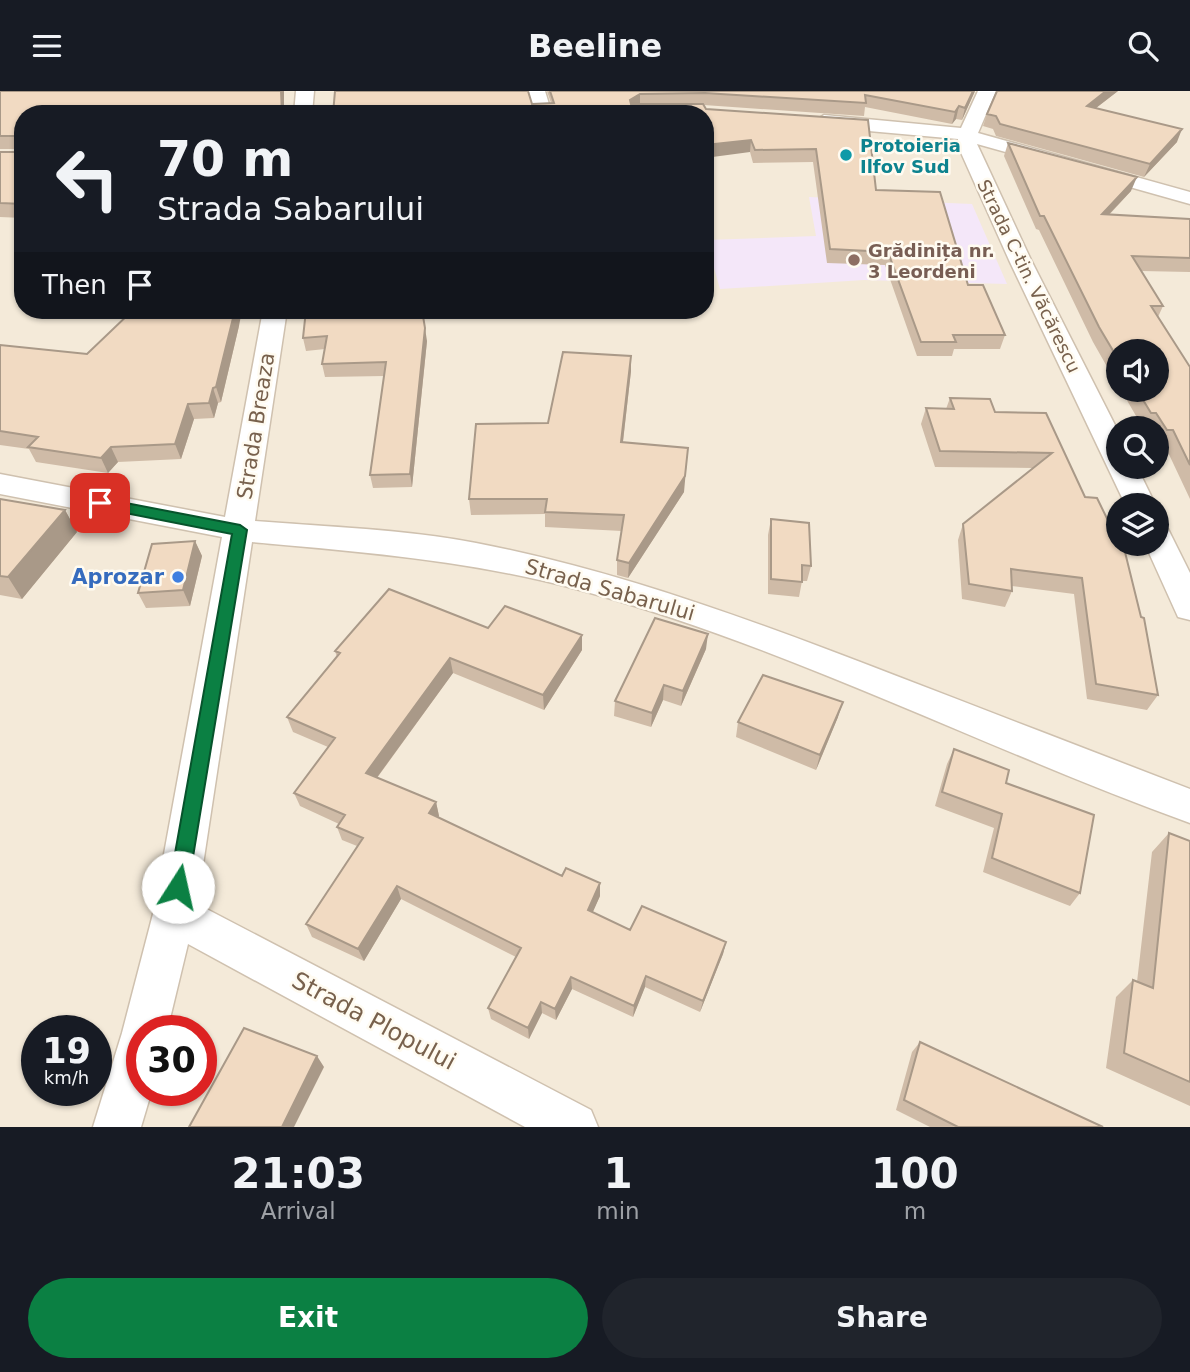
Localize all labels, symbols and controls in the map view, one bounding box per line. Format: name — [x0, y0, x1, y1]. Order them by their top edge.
icon: menu — [28, 27, 66, 65]
text: Beeline — [528, 27, 662, 65]
icon: search — [1124, 27, 1162, 65]
text: 70 m — [157, 131, 293, 188]
icon: left — [42, 133, 133, 224]
place label: Protoieria Ilfov Sud — [860, 135, 961, 177]
marker: Protoieria Ilfov Sud — [838, 147, 854, 163]
street label: Strada C-tin. Văcărescu — [973, 176, 1085, 376]
text: Strada Sabarului — [157, 190, 424, 228]
place label: Grădinița nr. 3 Leordeni — [868, 240, 995, 282]
marker: Grădinița nr. 3 Leordeni — [846, 252, 862, 268]
icon: arrive — [121, 266, 159, 304]
text: Then — [42, 270, 107, 300]
map controls — [1106, 339, 1169, 556]
button: sound — [1106, 339, 1169, 402]
street label: Strada Breaza — [233, 351, 279, 501]
button: search — [1106, 416, 1169, 479]
pin — [70, 473, 130, 533]
icon: arrive — [81, 484, 119, 522]
button: layers — [1106, 493, 1169, 556]
street label: Strada Sabarului — [522, 554, 698, 626]
place label: Aprozar — [71, 565, 165, 589]
marker: Aprozar — [170, 569, 186, 585]
position arrow — [141, 850, 215, 924]
street label: Strada Plopului — [287, 966, 461, 1076]
speed limit sign: 30 — [126, 1015, 217, 1106]
text: 19 — [42, 1031, 91, 1071]
text: km/h — [44, 1067, 89, 1088]
text: 21:03 — [231, 1149, 365, 1198]
text: 1 — [603, 1149, 633, 1198]
text: 100 — [871, 1149, 959, 1198]
text: Arrival — [261, 1198, 336, 1224]
text: min — [596, 1198, 640, 1224]
text: m — [904, 1198, 926, 1224]
button: Exit — [28, 1278, 588, 1358]
button: Share — [602, 1278, 1162, 1358]

